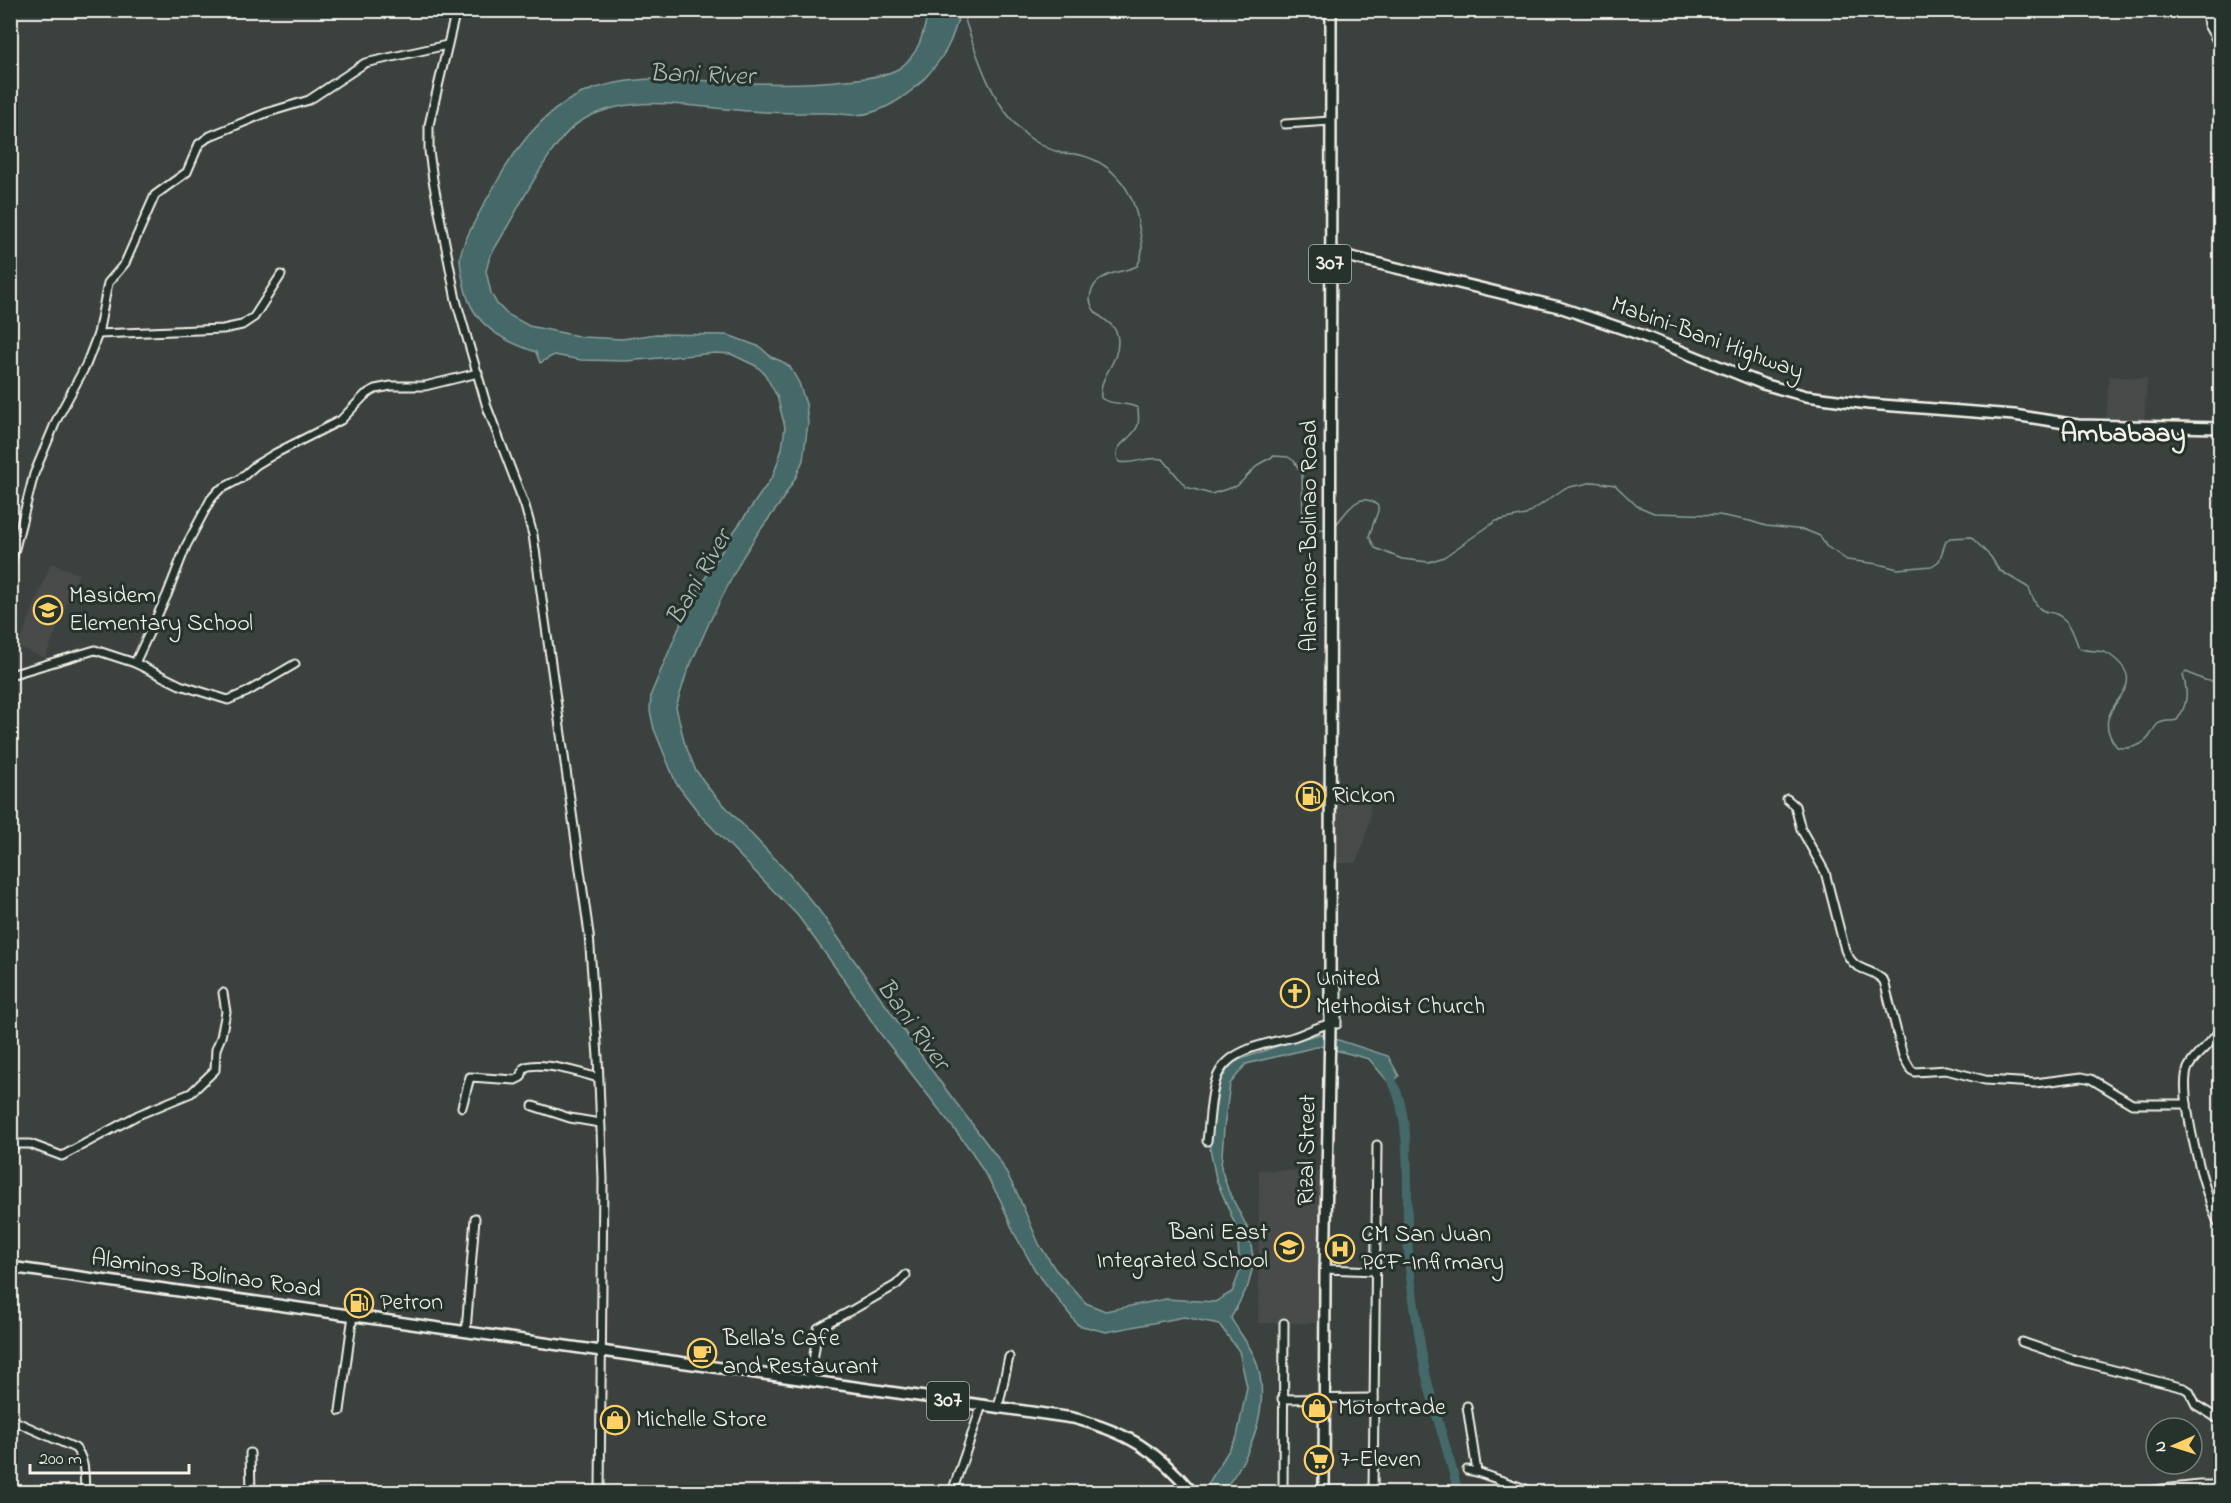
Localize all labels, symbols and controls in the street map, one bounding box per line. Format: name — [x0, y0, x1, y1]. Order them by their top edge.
water label: Bani River — [649, 55, 758, 97]
road number: 307 — [1309, 245, 1351, 283]
street label: Mabini-Bani Highway — [1606, 288, 1808, 391]
district label: Ambabaay — [2061, 415, 2185, 454]
street label: Alaminos-Bolinao Road — [1293, 419, 1328, 652]
water label: Bani River — [657, 520, 744, 633]
place label: Masidem Elementary School — [69, 579, 253, 643]
school or university icon: Masidem Elementary School — [32, 594, 64, 626]
place label: Rickon — [1332, 779, 1395, 814]
fuel station icon: Rickon — [1295, 780, 1327, 812]
place label: United Methodist Church — [1316, 962, 1485, 1025]
water label: Bani River — [866, 971, 960, 1081]
church icon: United Methodist Church — [1279, 977, 1311, 1009]
street label: Rizal Street — [1290, 1094, 1326, 1206]
place label: Bani East Integrated School — [1096, 1216, 1268, 1279]
place label: CM San Juan PCF-Infirmary — [1361, 1218, 1504, 1282]
school or university icon: Bani East Integrated School — [1273, 1231, 1305, 1263]
hospital icon: CM San Juan PCF-Infirmary — [1324, 1233, 1356, 1265]
street label: Alaminos-Bolinao Road — [89, 1242, 324, 1309]
place label: Petron — [380, 1286, 443, 1321]
fuel station icon: Petron — [343, 1287, 375, 1319]
place label: Bella’s Cafe and Restaurant — [722, 1322, 879, 1385]
cafe icon: Bella’s Cafe and Restaurant — [686, 1337, 718, 1369]
road number: 307 — [927, 1382, 969, 1420]
place label: Motortrade — [1338, 1391, 1446, 1426]
shop icon: Motortrade — [1301, 1392, 1333, 1424]
place label: Michelle Store — [636, 1403, 767, 1438]
shop icon: Michelle Store — [599, 1404, 631, 1436]
north arrow — [2144, 1416, 2204, 1476]
scale bar — [30, 1437, 189, 1475]
text: N — [2149, 1440, 2173, 1453]
place label: 7-Eleven — [1340, 1443, 1421, 1478]
supermarket icon: 7-Eleven — [1303, 1444, 1335, 1476]
text: 200 m — [39, 1447, 82, 1473]

